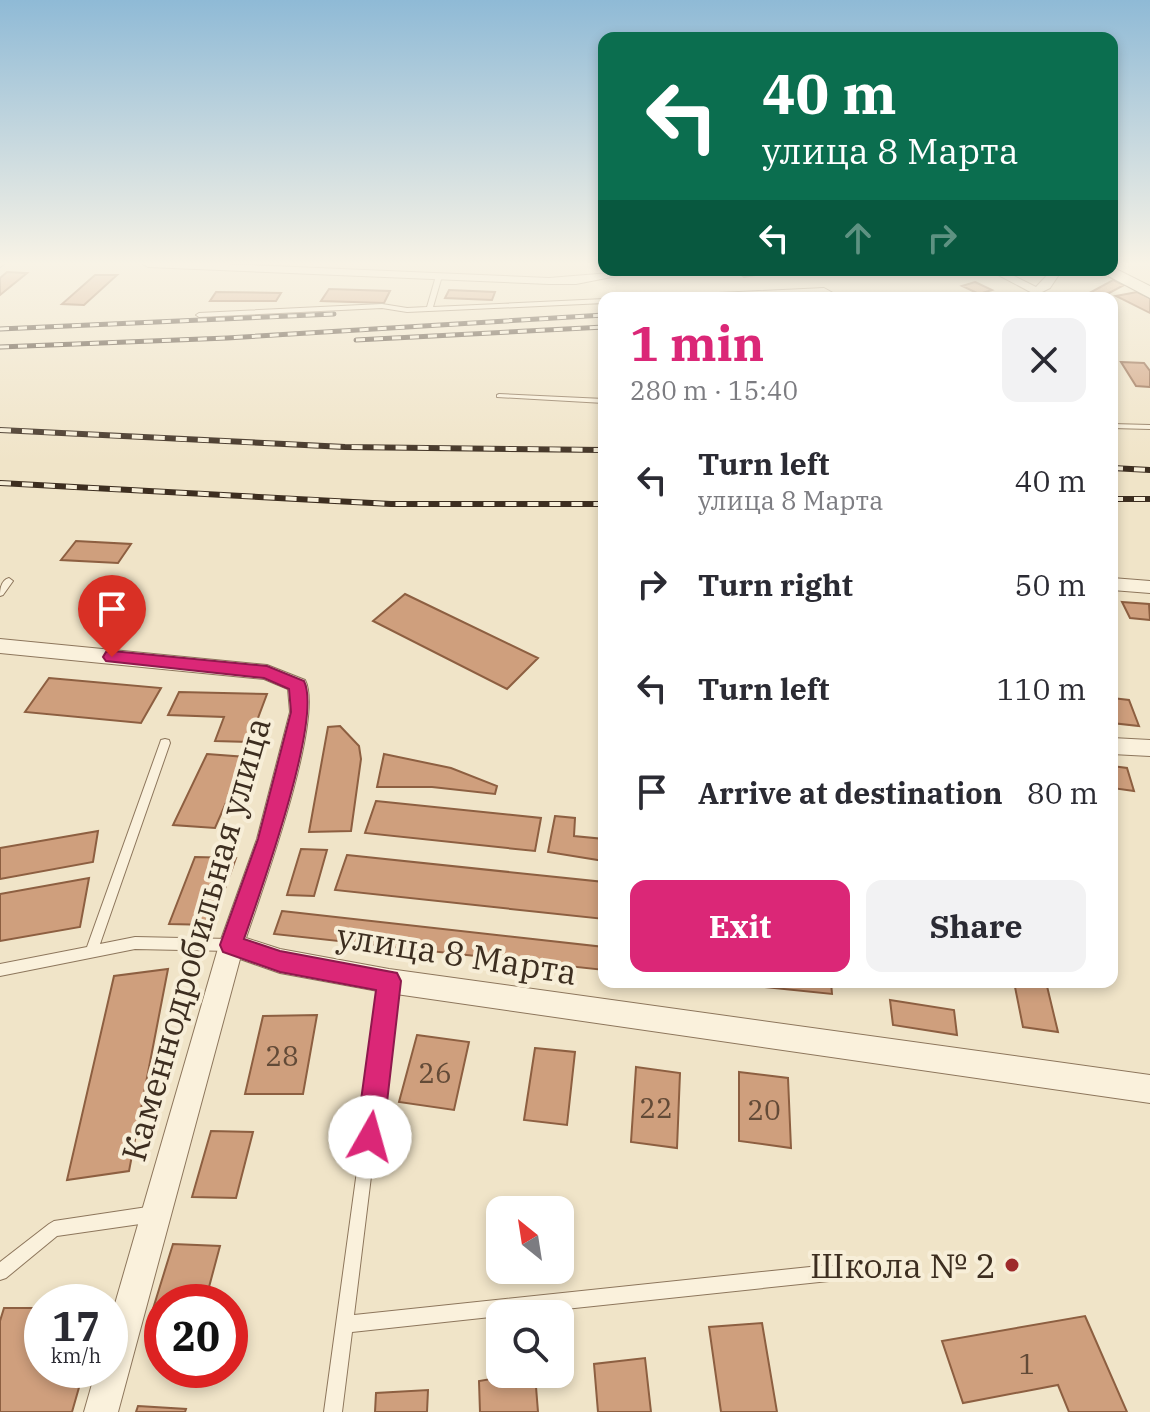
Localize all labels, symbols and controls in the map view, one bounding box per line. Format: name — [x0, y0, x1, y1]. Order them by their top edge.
text: 40 m — [762, 57, 897, 129]
icon: left — [630, 64, 734, 168]
text: улица 8 Марта — [762, 127, 1019, 174]
icon: left — [752, 216, 796, 260]
icon: ahead — [836, 216, 880, 260]
icon: right — [920, 216, 964, 260]
text: 1 min — [630, 312, 764, 374]
button: close — [1002, 318, 1086, 402]
text: 280 m · 15:40 — [630, 373, 798, 407]
text: Turn left — [698, 444, 830, 483]
icon: left — [630, 458, 674, 502]
text: 40 m — [1014, 461, 1086, 500]
text: улица 8 Марта — [698, 483, 883, 517]
icon: right — [630, 562, 674, 606]
text: Turn right — [698, 565, 853, 604]
text: 50 m — [1014, 565, 1086, 604]
pin — [78, 575, 146, 657]
icon: arrive — [90, 587, 134, 631]
icon: left — [630, 666, 674, 710]
text: Turn left — [698, 669, 830, 708]
text: 110 m — [996, 669, 1086, 708]
street label: Каменнодробильная улица — [111, 712, 279, 1166]
icon: arrive — [630, 770, 674, 814]
text: Arrive at destination — [698, 773, 1003, 812]
text: 80 m — [1027, 773, 1098, 812]
button: Exit — [630, 880, 850, 972]
button: Share — [866, 880, 1086, 972]
street label: улица 8 Марта — [334, 912, 580, 994]
house number: 28 — [265, 1037, 299, 1074]
house number: 26 — [418, 1054, 452, 1091]
house number: 22 — [639, 1089, 673, 1126]
house number: 20 — [747, 1091, 781, 1128]
position arrow — [328, 1095, 412, 1179]
north arrow — [486, 1196, 574, 1284]
map controls — [486, 1196, 574, 1388]
place label: Школа № 2 — [810, 1243, 996, 1287]
marker: Школа № 2 — [1003, 1256, 1021, 1274]
speed limit sign: 20 — [144, 1284, 248, 1388]
text: 17 — [52, 1300, 100, 1352]
button: search — [486, 1300, 574, 1388]
text: km/h — [51, 1342, 101, 1369]
house number: 1 — [1019, 1345, 1035, 1382]

